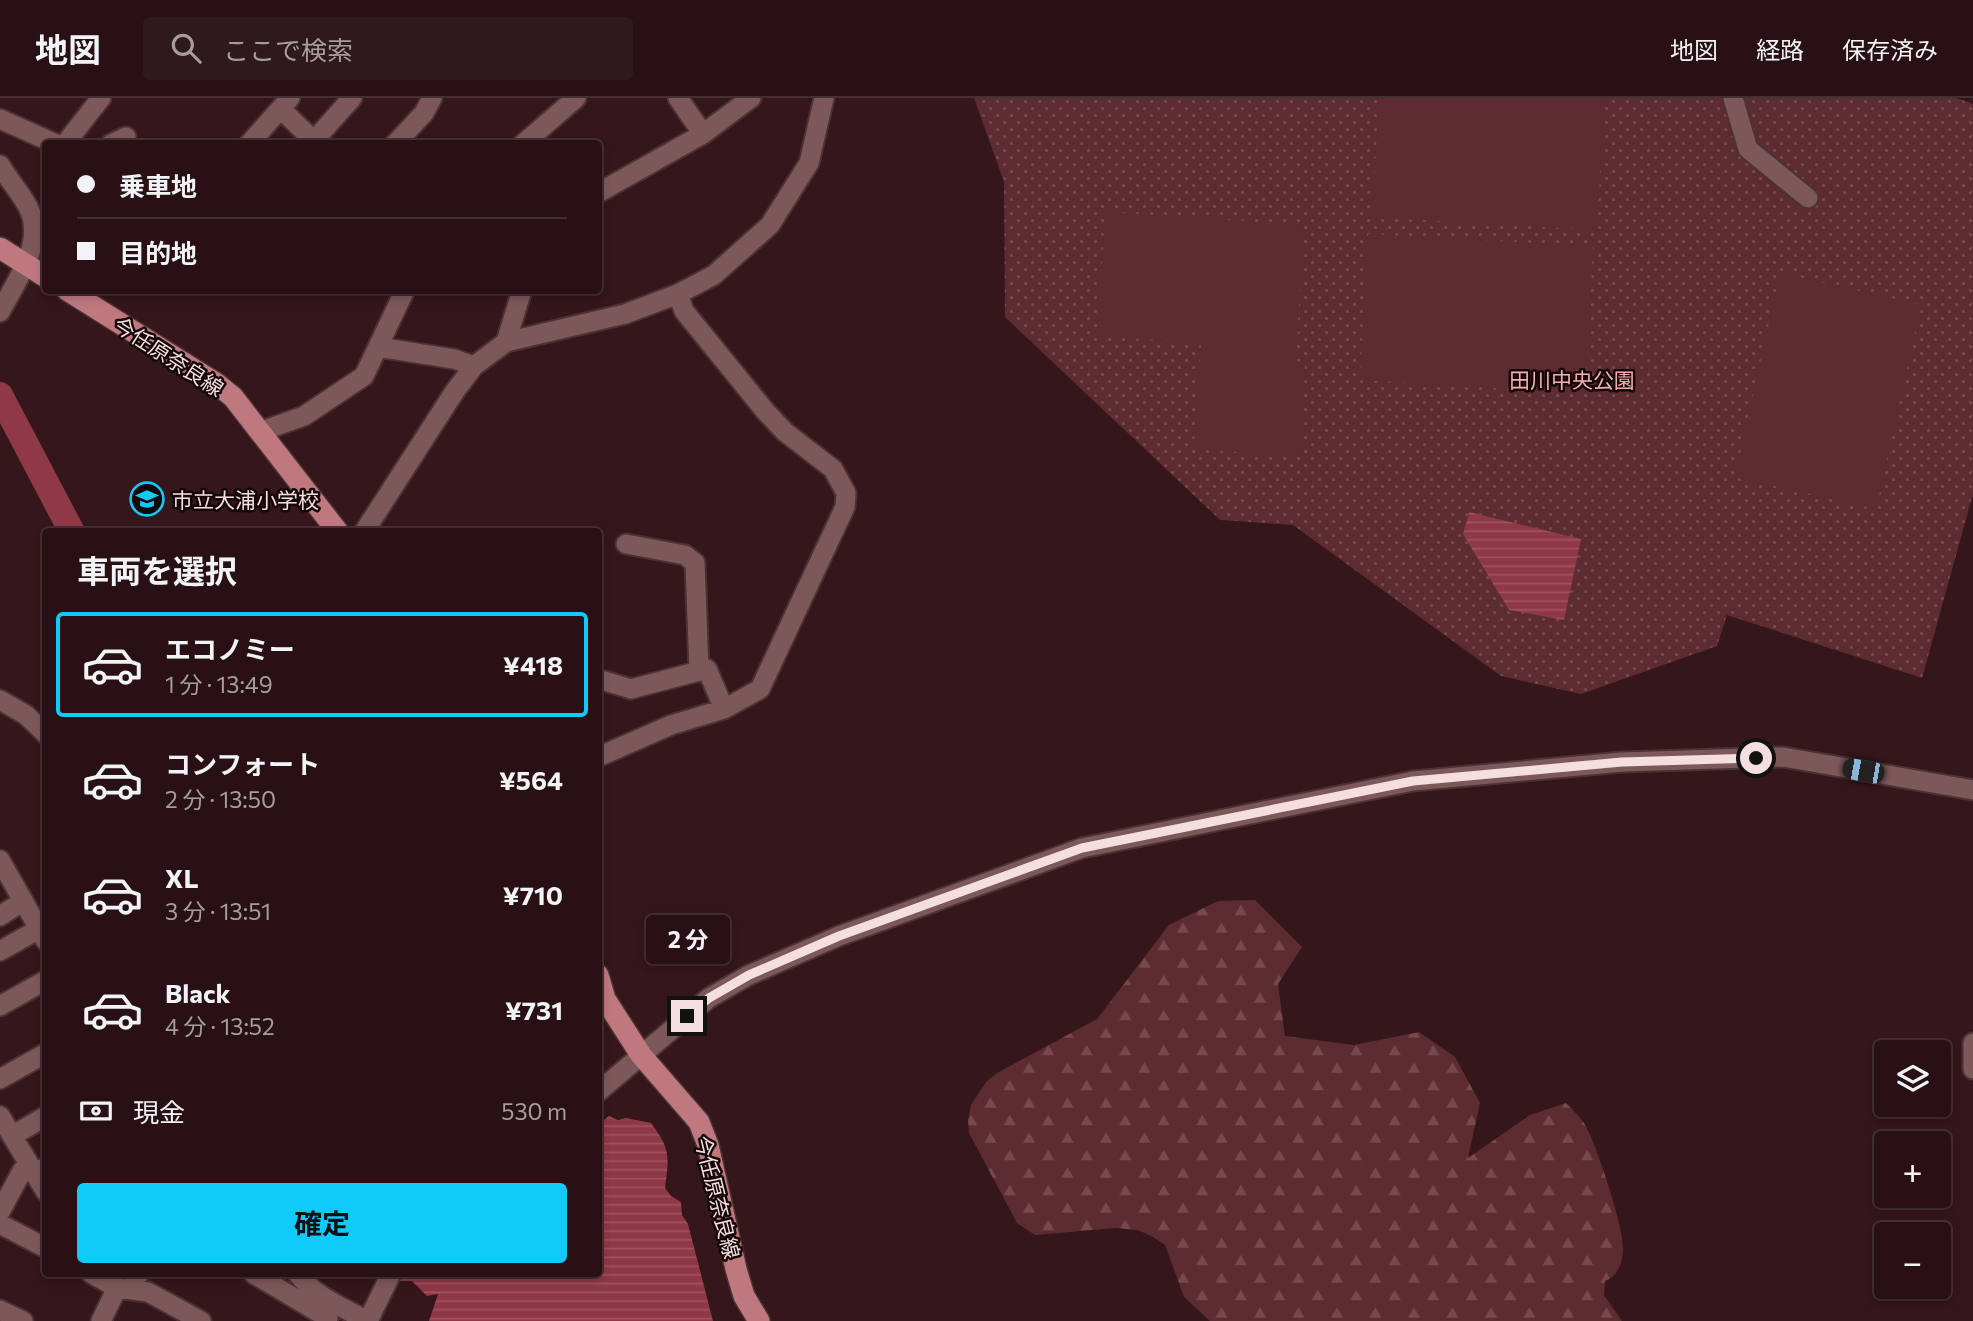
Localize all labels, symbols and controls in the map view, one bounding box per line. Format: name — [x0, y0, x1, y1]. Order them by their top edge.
search box — [143, 17, 633, 80]
text: 地図 — [35, 28, 101, 69]
icon: search — [167, 29, 205, 67]
text: ここで検索 — [223, 34, 353, 65]
text: 地図 — [1670, 35, 1718, 64]
text: 経路 — [1756, 35, 1804, 64]
text: 保存済み — [1842, 35, 1938, 64]
text: 乗車地 — [119, 170, 197, 201]
text: 目的地 — [119, 237, 197, 268]
street label: 今任原奈良線 — [109, 311, 229, 401]
park label: 田川中央公園 — [1509, 367, 1635, 392]
school or university icon: 市立大浦小学校 — [128, 480, 166, 518]
place label: 市立大浦小学校 — [172, 487, 319, 512]
text: 車両を選択 — [77, 550, 237, 590]
icon: car — [81, 633, 144, 696]
text: エコノミー — [165, 633, 295, 664]
text: ¥418 — [503, 649, 563, 680]
text: 1 分 · 13:49 — [165, 670, 273, 698]
route start — [1740, 742, 1772, 774]
icon: car — [81, 748, 144, 811]
text: コンフォート — [165, 748, 320, 779]
car — [1841, 757, 1886, 785]
text: ¥564 — [499, 764, 563, 795]
text: 2 分 · 13:50 — [165, 785, 276, 813]
text: XL — [165, 862, 199, 893]
icon: car — [81, 863, 144, 926]
text: ¥710 — [503, 879, 563, 910]
text: 3 分 · 13:51 — [165, 897, 271, 925]
callout: 2 分 — [645, 914, 729, 964]
text: 2 分 — [668, 925, 708, 953]
text: Black — [165, 977, 231, 1008]
icon: car — [81, 978, 144, 1041]
text: ¥731 — [505, 994, 563, 1025]
route end — [671, 1000, 703, 1032]
text: 4 分 · 13:52 — [165, 1012, 275, 1040]
map controls — [1874, 1040, 1951, 1299]
button: layers — [1874, 1040, 1951, 1117]
icon: cash — [77, 1092, 115, 1130]
text: 現金 — [133, 1096, 185, 1127]
text: 530 m — [501, 1097, 567, 1125]
button: + — [1874, 1131, 1951, 1208]
street label: 今任原奈良線 — [691, 1133, 745, 1261]
button: 確定 — [77, 1183, 567, 1263]
button: − — [1874, 1222, 1951, 1299]

